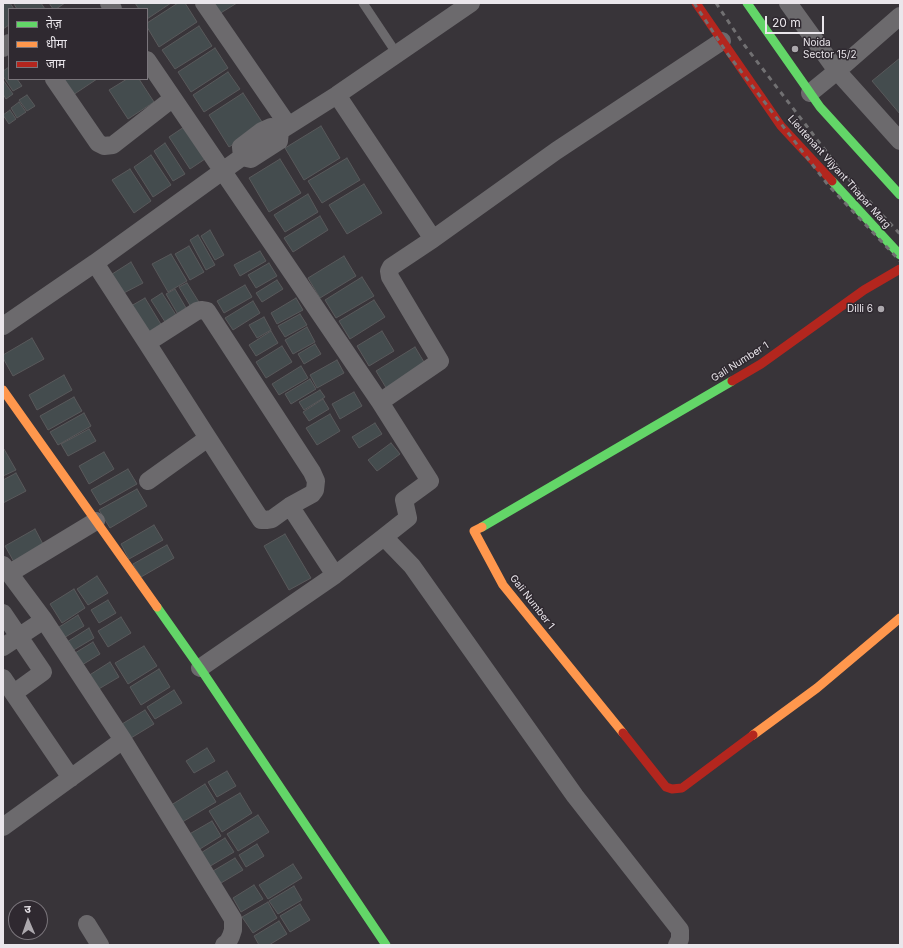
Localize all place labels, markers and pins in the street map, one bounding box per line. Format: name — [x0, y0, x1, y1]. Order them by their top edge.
place label: Noida Sector 15/2 — [803, 37, 857, 60]
marker: Noida Sector 15/2 — [790, 44, 800, 54]
place label: Dilli 6 — [847, 303, 873, 315]
marker: Dilli 6 — [876, 304, 886, 314]

